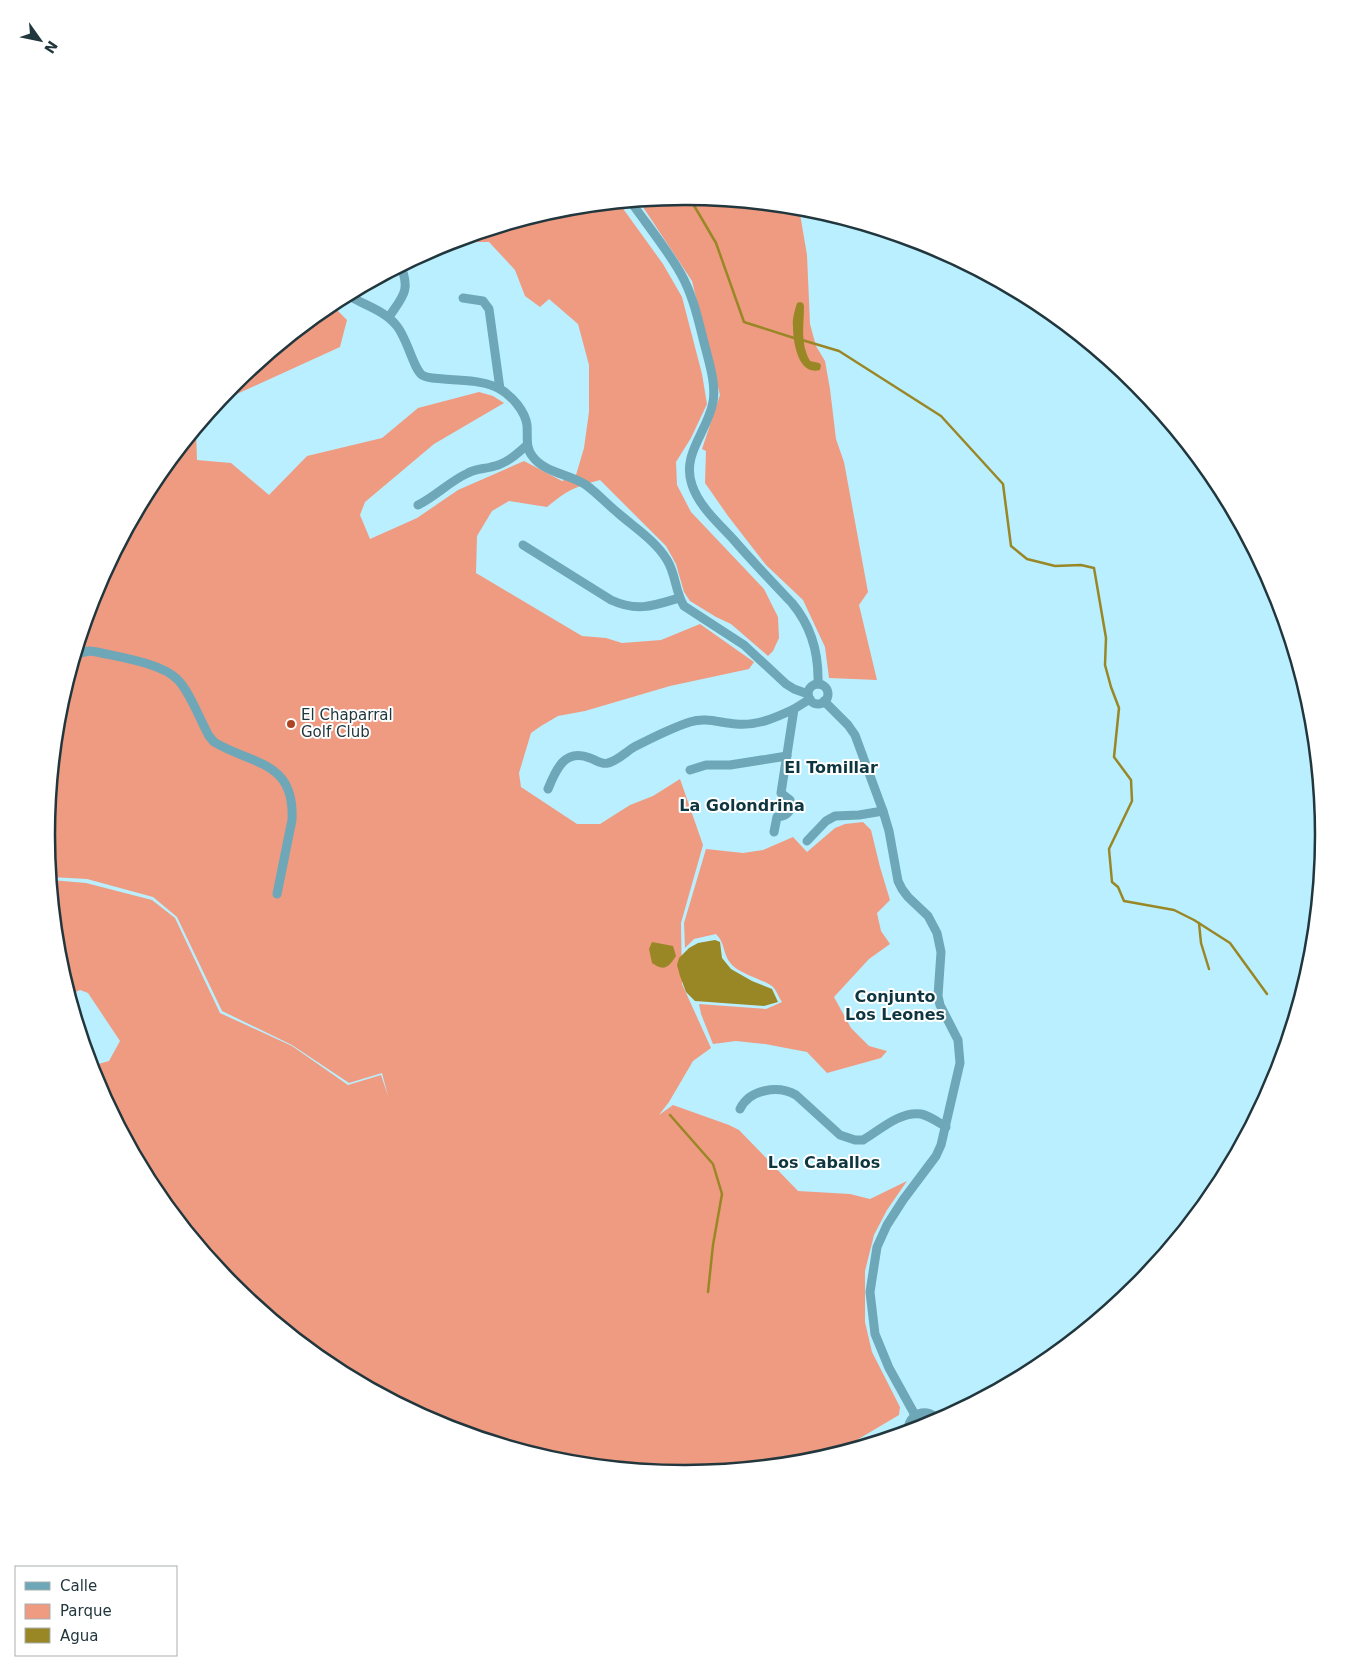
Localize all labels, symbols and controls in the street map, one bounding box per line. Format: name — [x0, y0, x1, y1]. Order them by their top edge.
north arrow — [15, 15, 65, 65]
text: N — [41, 38, 61, 56]
place label: El Chaparral Golf Club — [301, 706, 393, 741]
marker: El Chaparral Golf Club — [285, 718, 297, 730]
district label: El Tomillar — [784, 758, 878, 777]
district label: La Golondrina — [679, 796, 805, 815]
district label: Conjunto Los Leones — [845, 987, 945, 1024]
district label: Los Caballos — [768, 1153, 880, 1172]
legend — [15, 1566, 178, 1656]
text: Calle — [60, 1577, 97, 1595]
text: Parque — [60, 1602, 112, 1620]
text: Agua — [60, 1627, 98, 1645]

